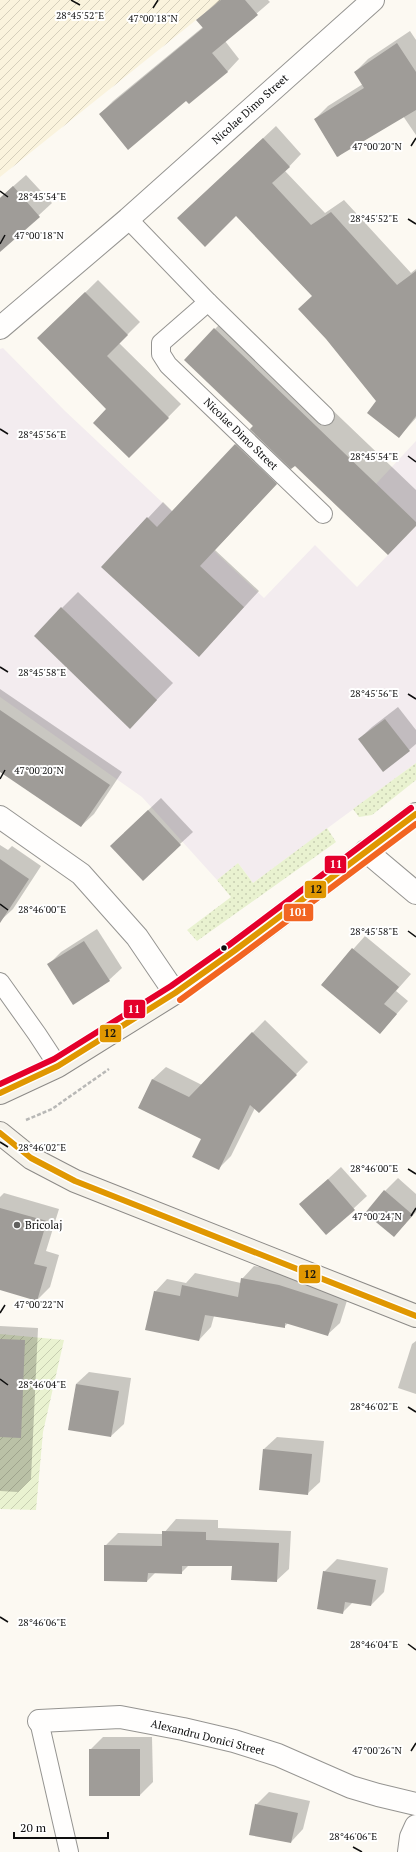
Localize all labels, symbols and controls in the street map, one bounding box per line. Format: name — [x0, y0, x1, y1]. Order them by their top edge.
text: 28°45'52"E — [56, 9, 104, 22]
text: 47°00'18"N — [128, 12, 178, 25]
street label: Nicolae Dimo Street — [209, 71, 291, 147]
text: 47°00'20"N — [352, 140, 402, 153]
text: 28°45'54"E — [18, 190, 66, 203]
text: 28°45'52"E — [350, 212, 398, 225]
text: 47°00'18"N — [14, 229, 64, 242]
street label: Nicolae Dimo Street — [201, 395, 281, 473]
text: 28°45'56"E — [18, 428, 66, 441]
text: 28°45'54"E — [350, 450, 398, 463]
text: 28°45'58"E — [18, 666, 66, 679]
text: 28°45'56"E — [350, 687, 398, 700]
text: 47°00'20"N — [14, 764, 64, 777]
line badge: 11 — [324, 855, 347, 874]
text: 11 — [330, 857, 342, 871]
line badge: 12 — [304, 880, 327, 899]
text: 12 — [310, 882, 322, 896]
text: 28°46'00"E — [18, 903, 66, 916]
line badge: 101 — [283, 903, 314, 922]
text: 101 — [289, 905, 307, 919]
text: 28°45'58"E — [350, 925, 398, 938]
unlabelled marker — [219, 943, 229, 953]
line badge: 11 — [123, 999, 146, 1019]
text: 11 — [128, 1002, 140, 1016]
line badge: 12 — [99, 1024, 122, 1043]
text: 12 — [104, 1026, 116, 1040]
text: 28°46'02"E — [18, 1141, 66, 1154]
text: 28°46'00"E — [350, 1162, 398, 1175]
text: 47°00'24"N — [352, 1210, 402, 1223]
place label: Bricolaj — [25, 1218, 62, 1232]
marker: Bricolaj — [12, 1220, 22, 1230]
line badge: 12 — [298, 1264, 321, 1284]
text: 12 — [304, 1267, 316, 1281]
text: 47°00'22"N — [14, 1298, 64, 1311]
text: 28°46'04"E — [18, 1378, 66, 1391]
text: 28°46'02"E — [350, 1400, 398, 1413]
text: 28°46'06"E — [18, 1616, 66, 1629]
text: 28°46'04"E — [350, 1638, 398, 1651]
street label: Alexandru Donici Street — [149, 1716, 267, 1758]
text: 47°00'26"N — [352, 1744, 402, 1757]
scale bar — [14, 1814, 108, 1840]
text: 20 m — [20, 1820, 47, 1835]
text: 28°46'06"E — [329, 1830, 377, 1843]

